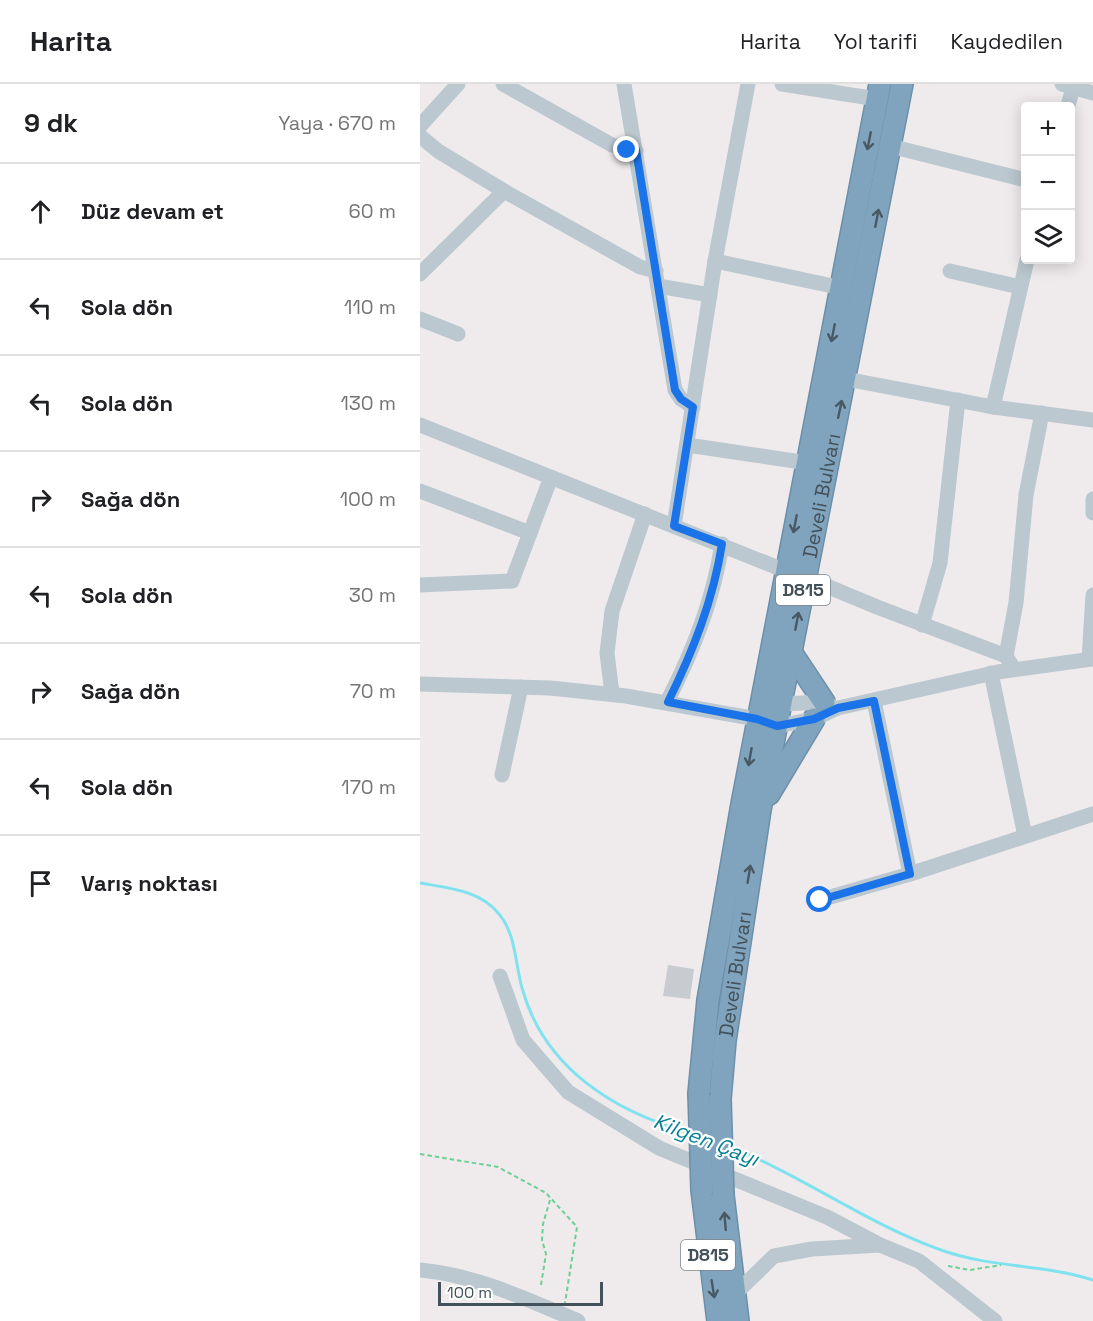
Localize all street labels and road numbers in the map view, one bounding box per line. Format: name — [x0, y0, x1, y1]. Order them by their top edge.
street label: Develi Bulvarı — [797, 431, 846, 560]
road number: D815 — [776, 575, 830, 605]
street label: Develi Bulvarı — [713, 909, 757, 1039]
road number: D815 — [681, 1240, 735, 1270]

